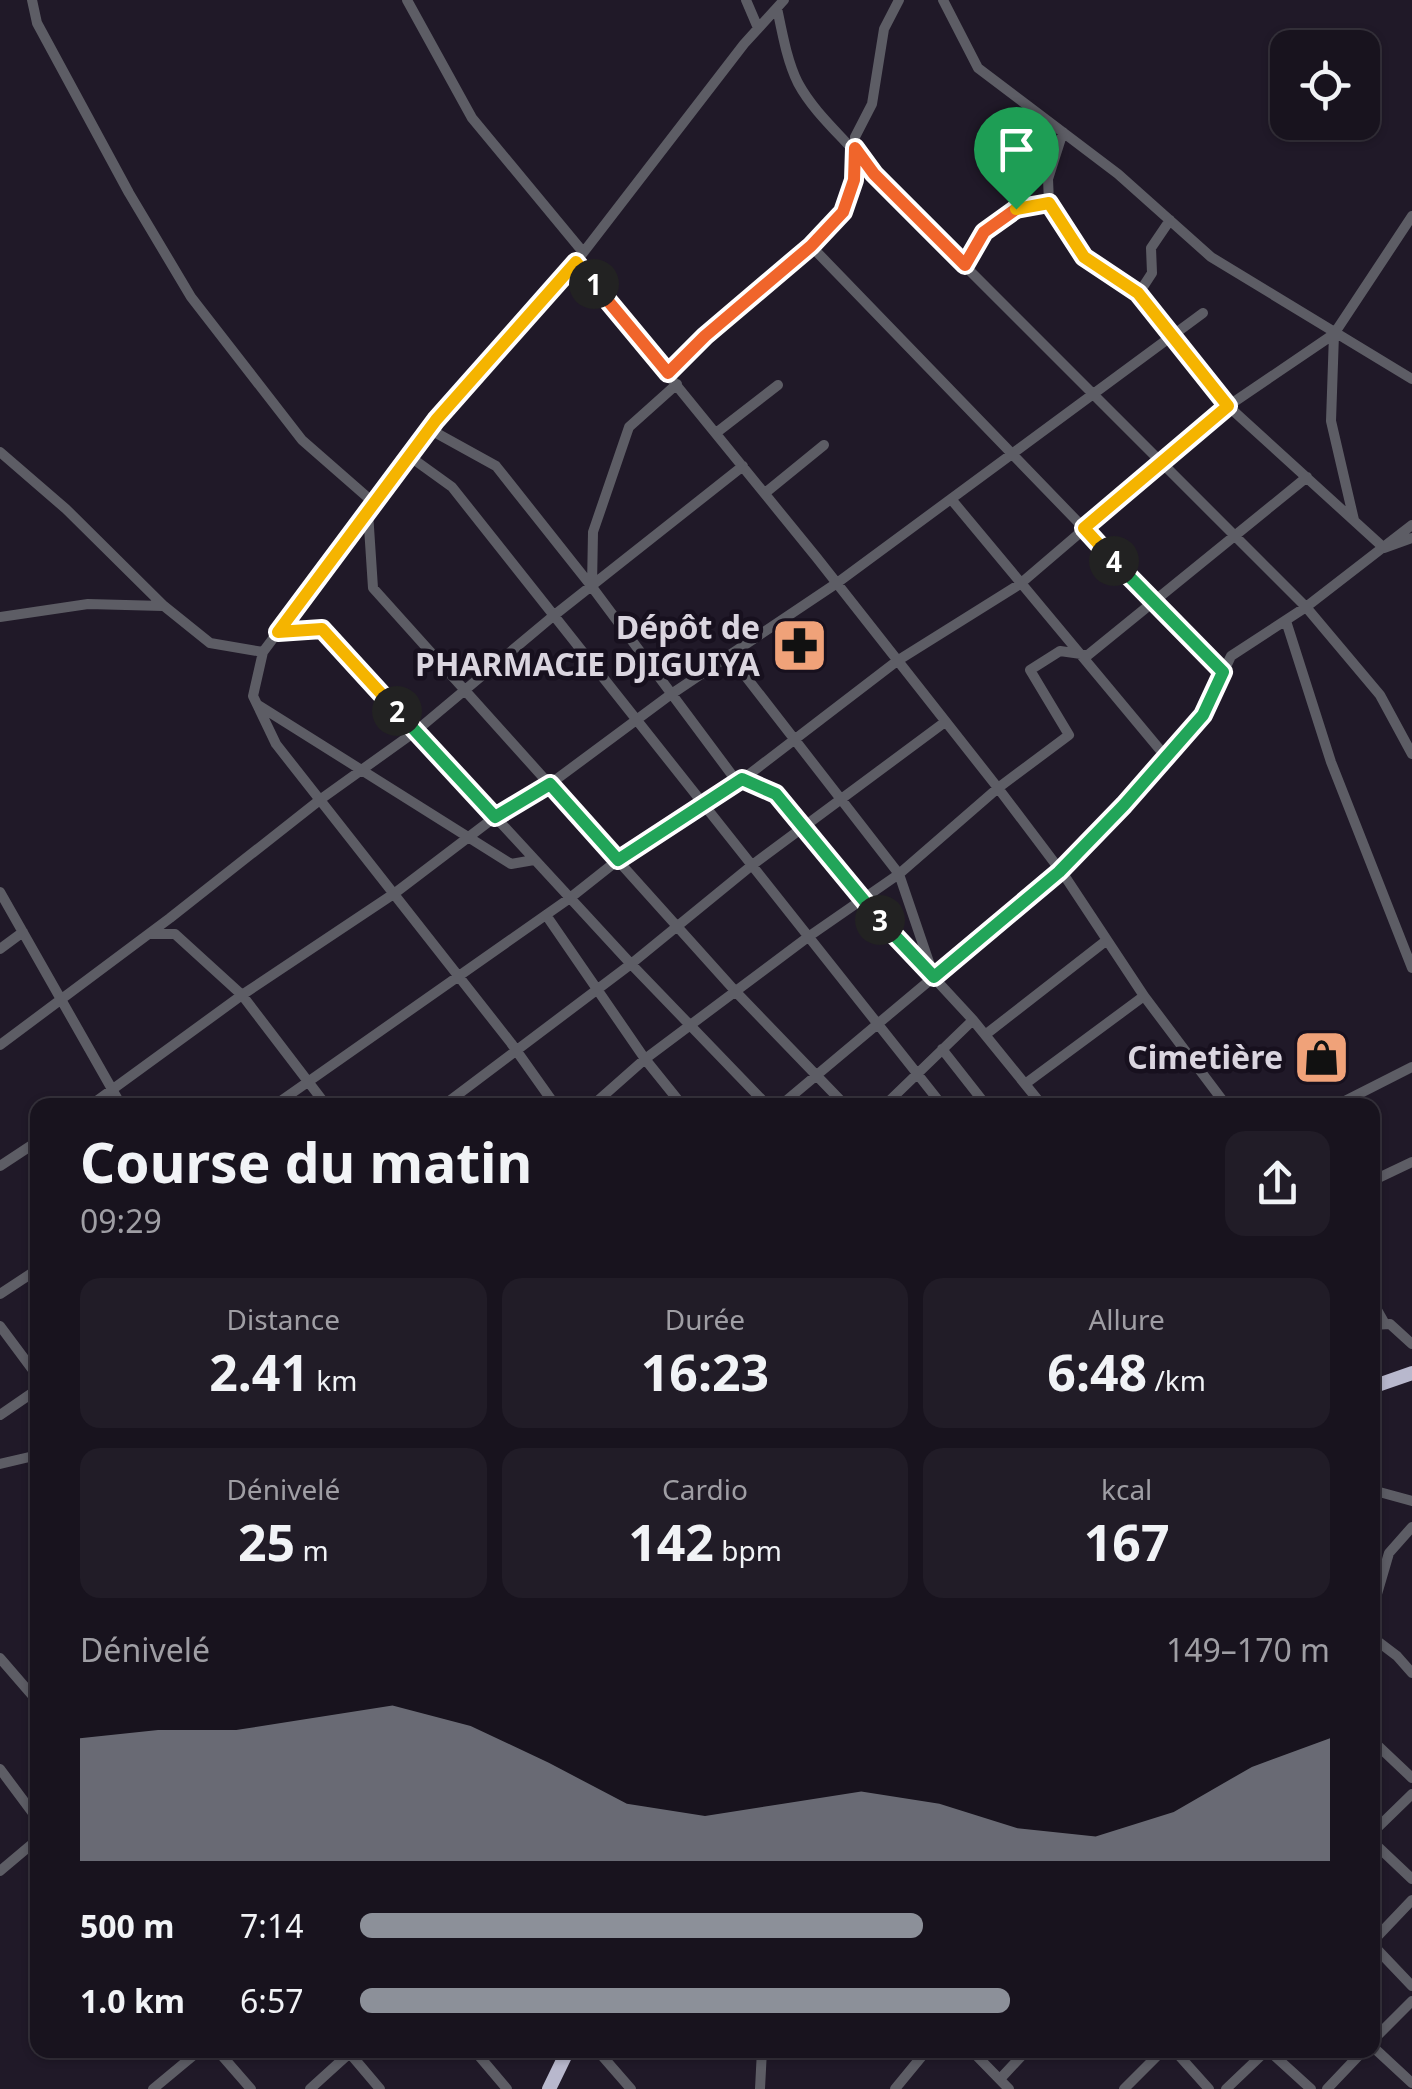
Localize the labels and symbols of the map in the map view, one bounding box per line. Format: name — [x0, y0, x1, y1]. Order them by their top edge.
pin — [974, 107, 1059, 210]
pin: 1 — [569, 259, 619, 309]
pin: 4 — [1089, 536, 1139, 586]
place label: Dépôt de PHARMACIE DJIGUIYA — [415, 605, 761, 685]
pharmacy icon: Dépôt de PHARMACIE DJIGUIYA — [769, 616, 829, 676]
pin: 2 — [372, 686, 422, 736]
pin: 3 — [855, 895, 905, 945]
shop icon: Cimetière — [1292, 1028, 1352, 1088]
place label: Cimetière — [1127, 1035, 1283, 1078]

